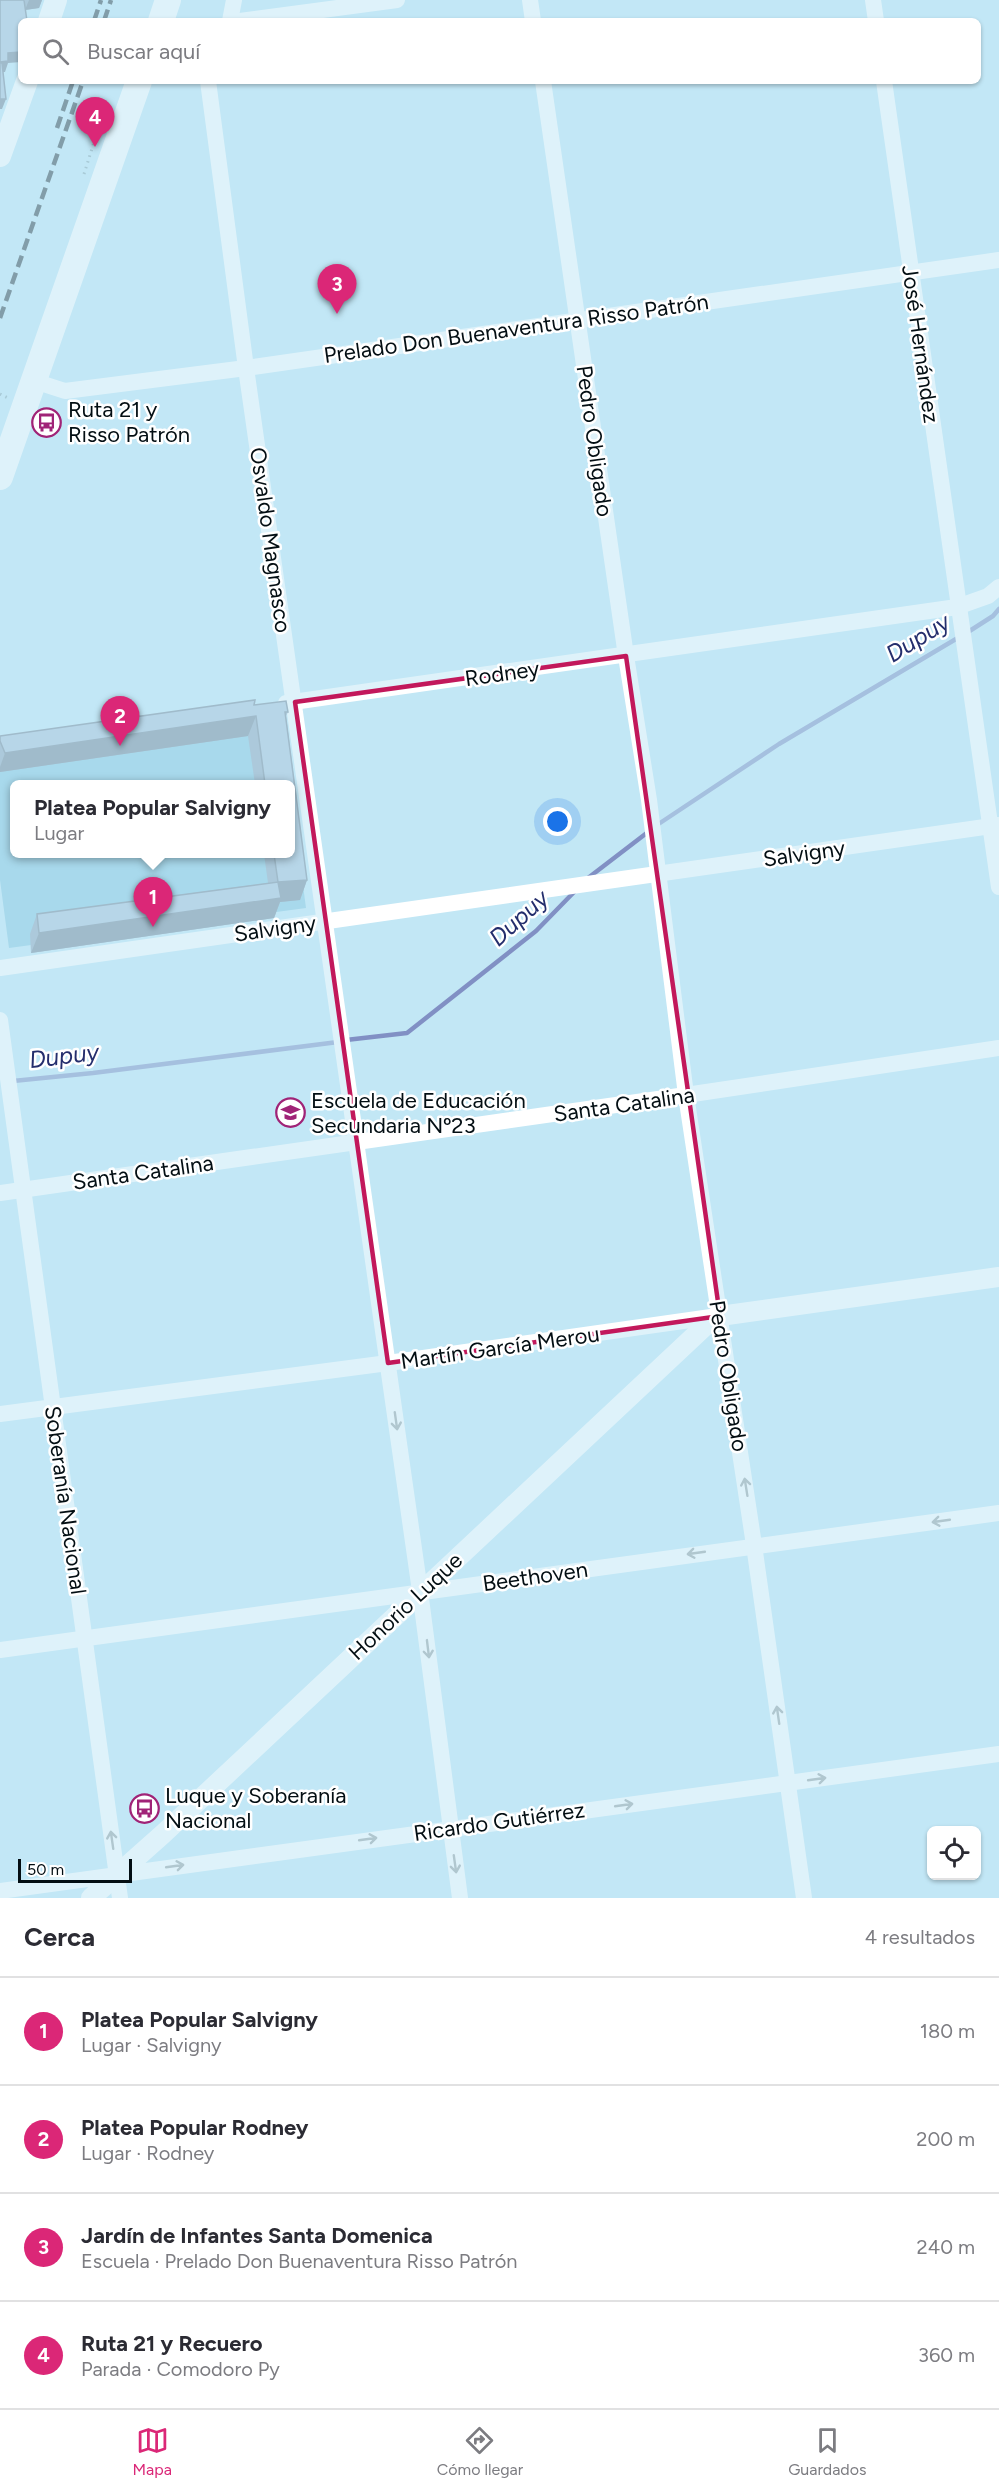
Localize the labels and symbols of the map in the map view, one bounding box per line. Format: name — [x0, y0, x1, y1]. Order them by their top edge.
pin: 4 — [76, 98, 115, 147]
street label: José Hernández — [896, 263, 945, 425]
pin: 3 — [318, 264, 356, 314]
street label: Prelado Don Buenaventura Risso Patrón — [322, 288, 710, 369]
street label: Pedro Obligado — [571, 364, 619, 519]
place label: Ruta 21 y Risso Patrón — [68, 396, 190, 448]
bus stop icon: Ruta 21 y Risso Patrón — [31, 406, 63, 438]
street label: Osvaldo Magnasco — [244, 446, 297, 634]
water label: Dupuy — [880, 606, 956, 668]
street label: Rodney — [463, 655, 541, 692]
pin: 2 — [100, 696, 140, 746]
your location — [543, 807, 572, 836]
street label: Salvigny — [761, 834, 847, 873]
pin: 1 — [134, 878, 172, 927]
water label: Dupuy — [483, 882, 555, 952]
street label: Salvigny — [232, 909, 318, 948]
water label: Dupuy — [27, 1037, 102, 1074]
street label: Santa Catalina — [552, 1081, 696, 1128]
place label: Escuela de Educación Secundaria Nº23 — [311, 1087, 526, 1139]
school or university icon: Escuela de Educación Secundaria Nº23 — [274, 1097, 306, 1129]
street label: Santa Catalina — [71, 1149, 215, 1196]
street label: Pedro Obligado — [703, 1299, 754, 1454]
street label: Martín García Merou — [399, 1320, 601, 1375]
street label: Soberanía Nacional — [39, 1404, 92, 1596]
one-way arrow — [391, 1410, 402, 1430]
one-way arrow — [740, 1478, 751, 1498]
one-way arrow — [932, 1515, 951, 1526]
street label: Honorio Luque — [343, 1547, 468, 1666]
one-way arrow — [687, 1548, 707, 1559]
street label: Beethoven — [481, 1556, 589, 1597]
one-way arrow — [422, 1639, 433, 1659]
one-way arrow — [772, 1706, 783, 1726]
one-way arrow — [806, 1774, 826, 1785]
place label: Luque y Soberanía Nacional — [165, 1782, 347, 1834]
bus stop icon: Luque y Soberanía Nacional — [128, 1792, 160, 1824]
street label: Ricardo Gutiérrez — [412, 1796, 586, 1847]
one-way arrow — [613, 1799, 633, 1810]
one-way arrow — [107, 1831, 118, 1850]
one-way arrow — [357, 1834, 377, 1845]
one-way arrow — [449, 1853, 460, 1873]
scale bar — [18, 1856, 132, 1884]
one-way arrow — [164, 1861, 184, 1872]

